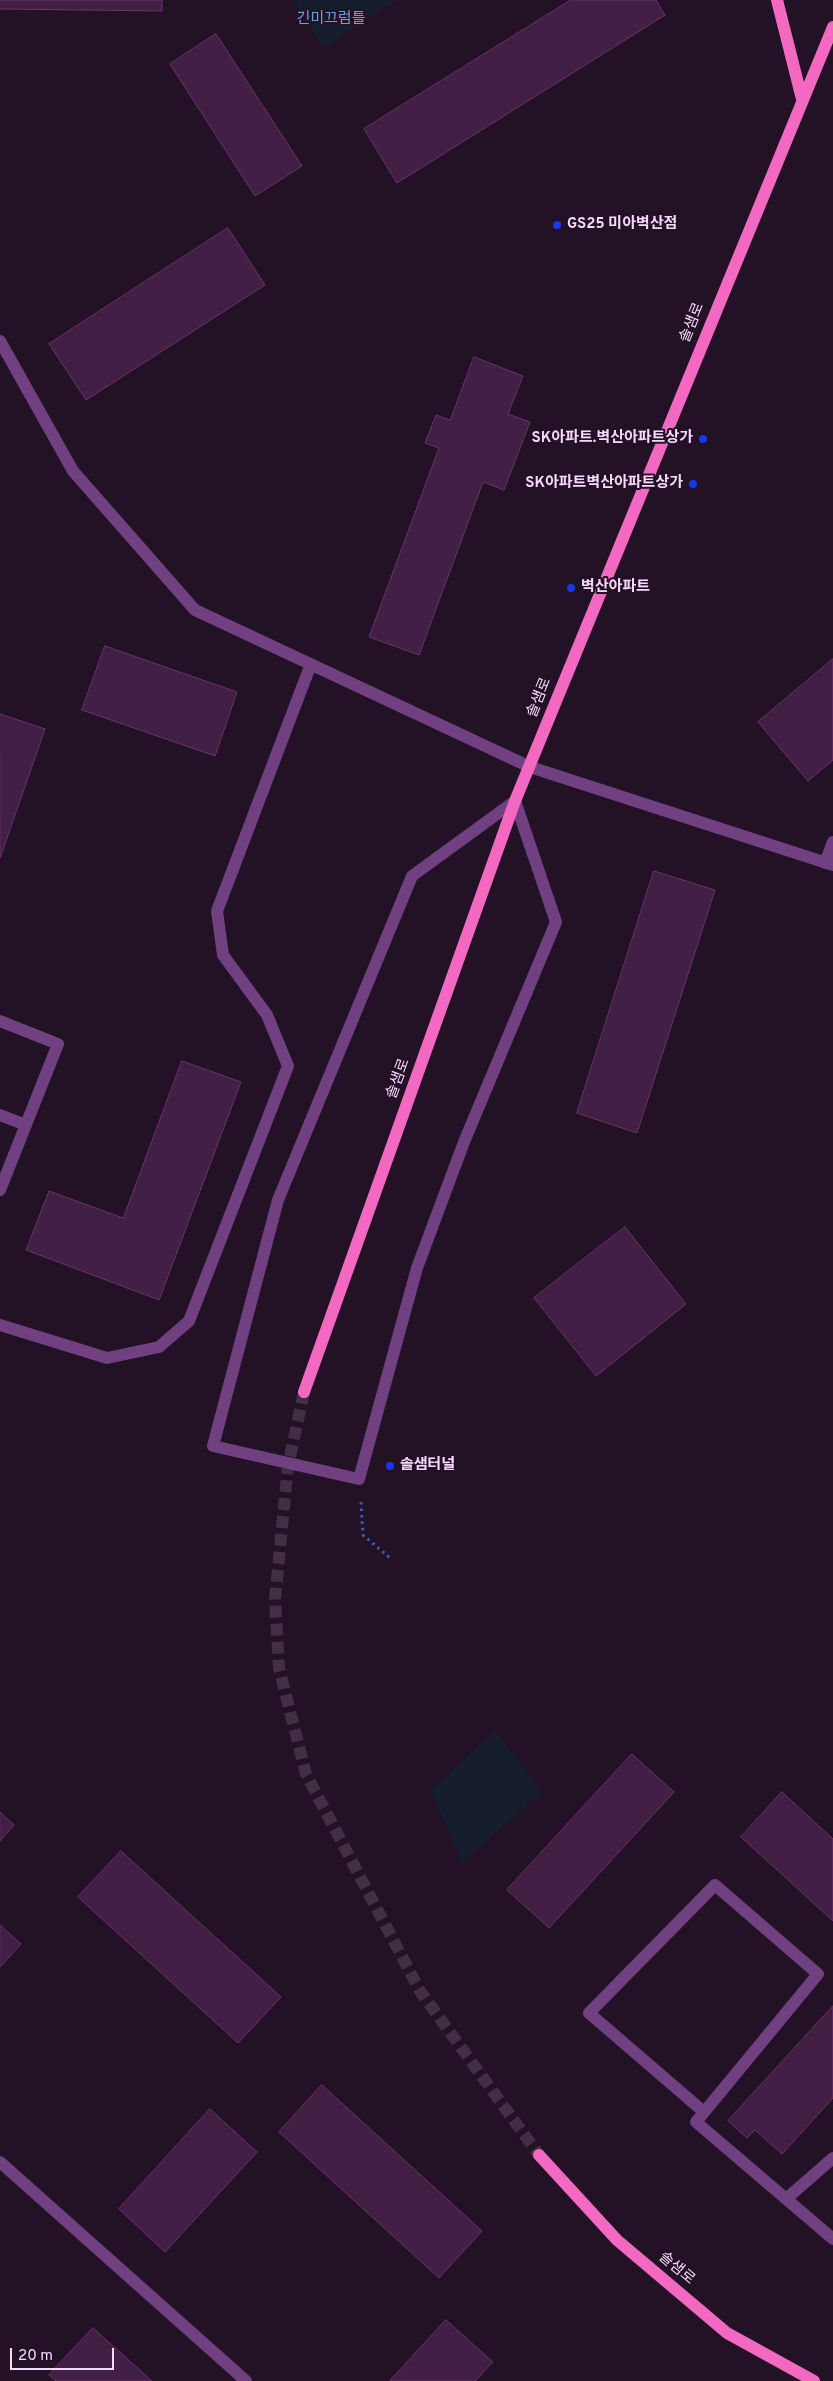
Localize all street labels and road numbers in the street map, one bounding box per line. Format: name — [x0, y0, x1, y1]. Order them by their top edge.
street label: 솔샘로 — [677, 300, 709, 346]
street label: 솔샘로 — [524, 675, 556, 721]
street label: 솔샘로 — [383, 1056, 415, 1102]
street label: 솔샘로 — [654, 2249, 698, 2289]

